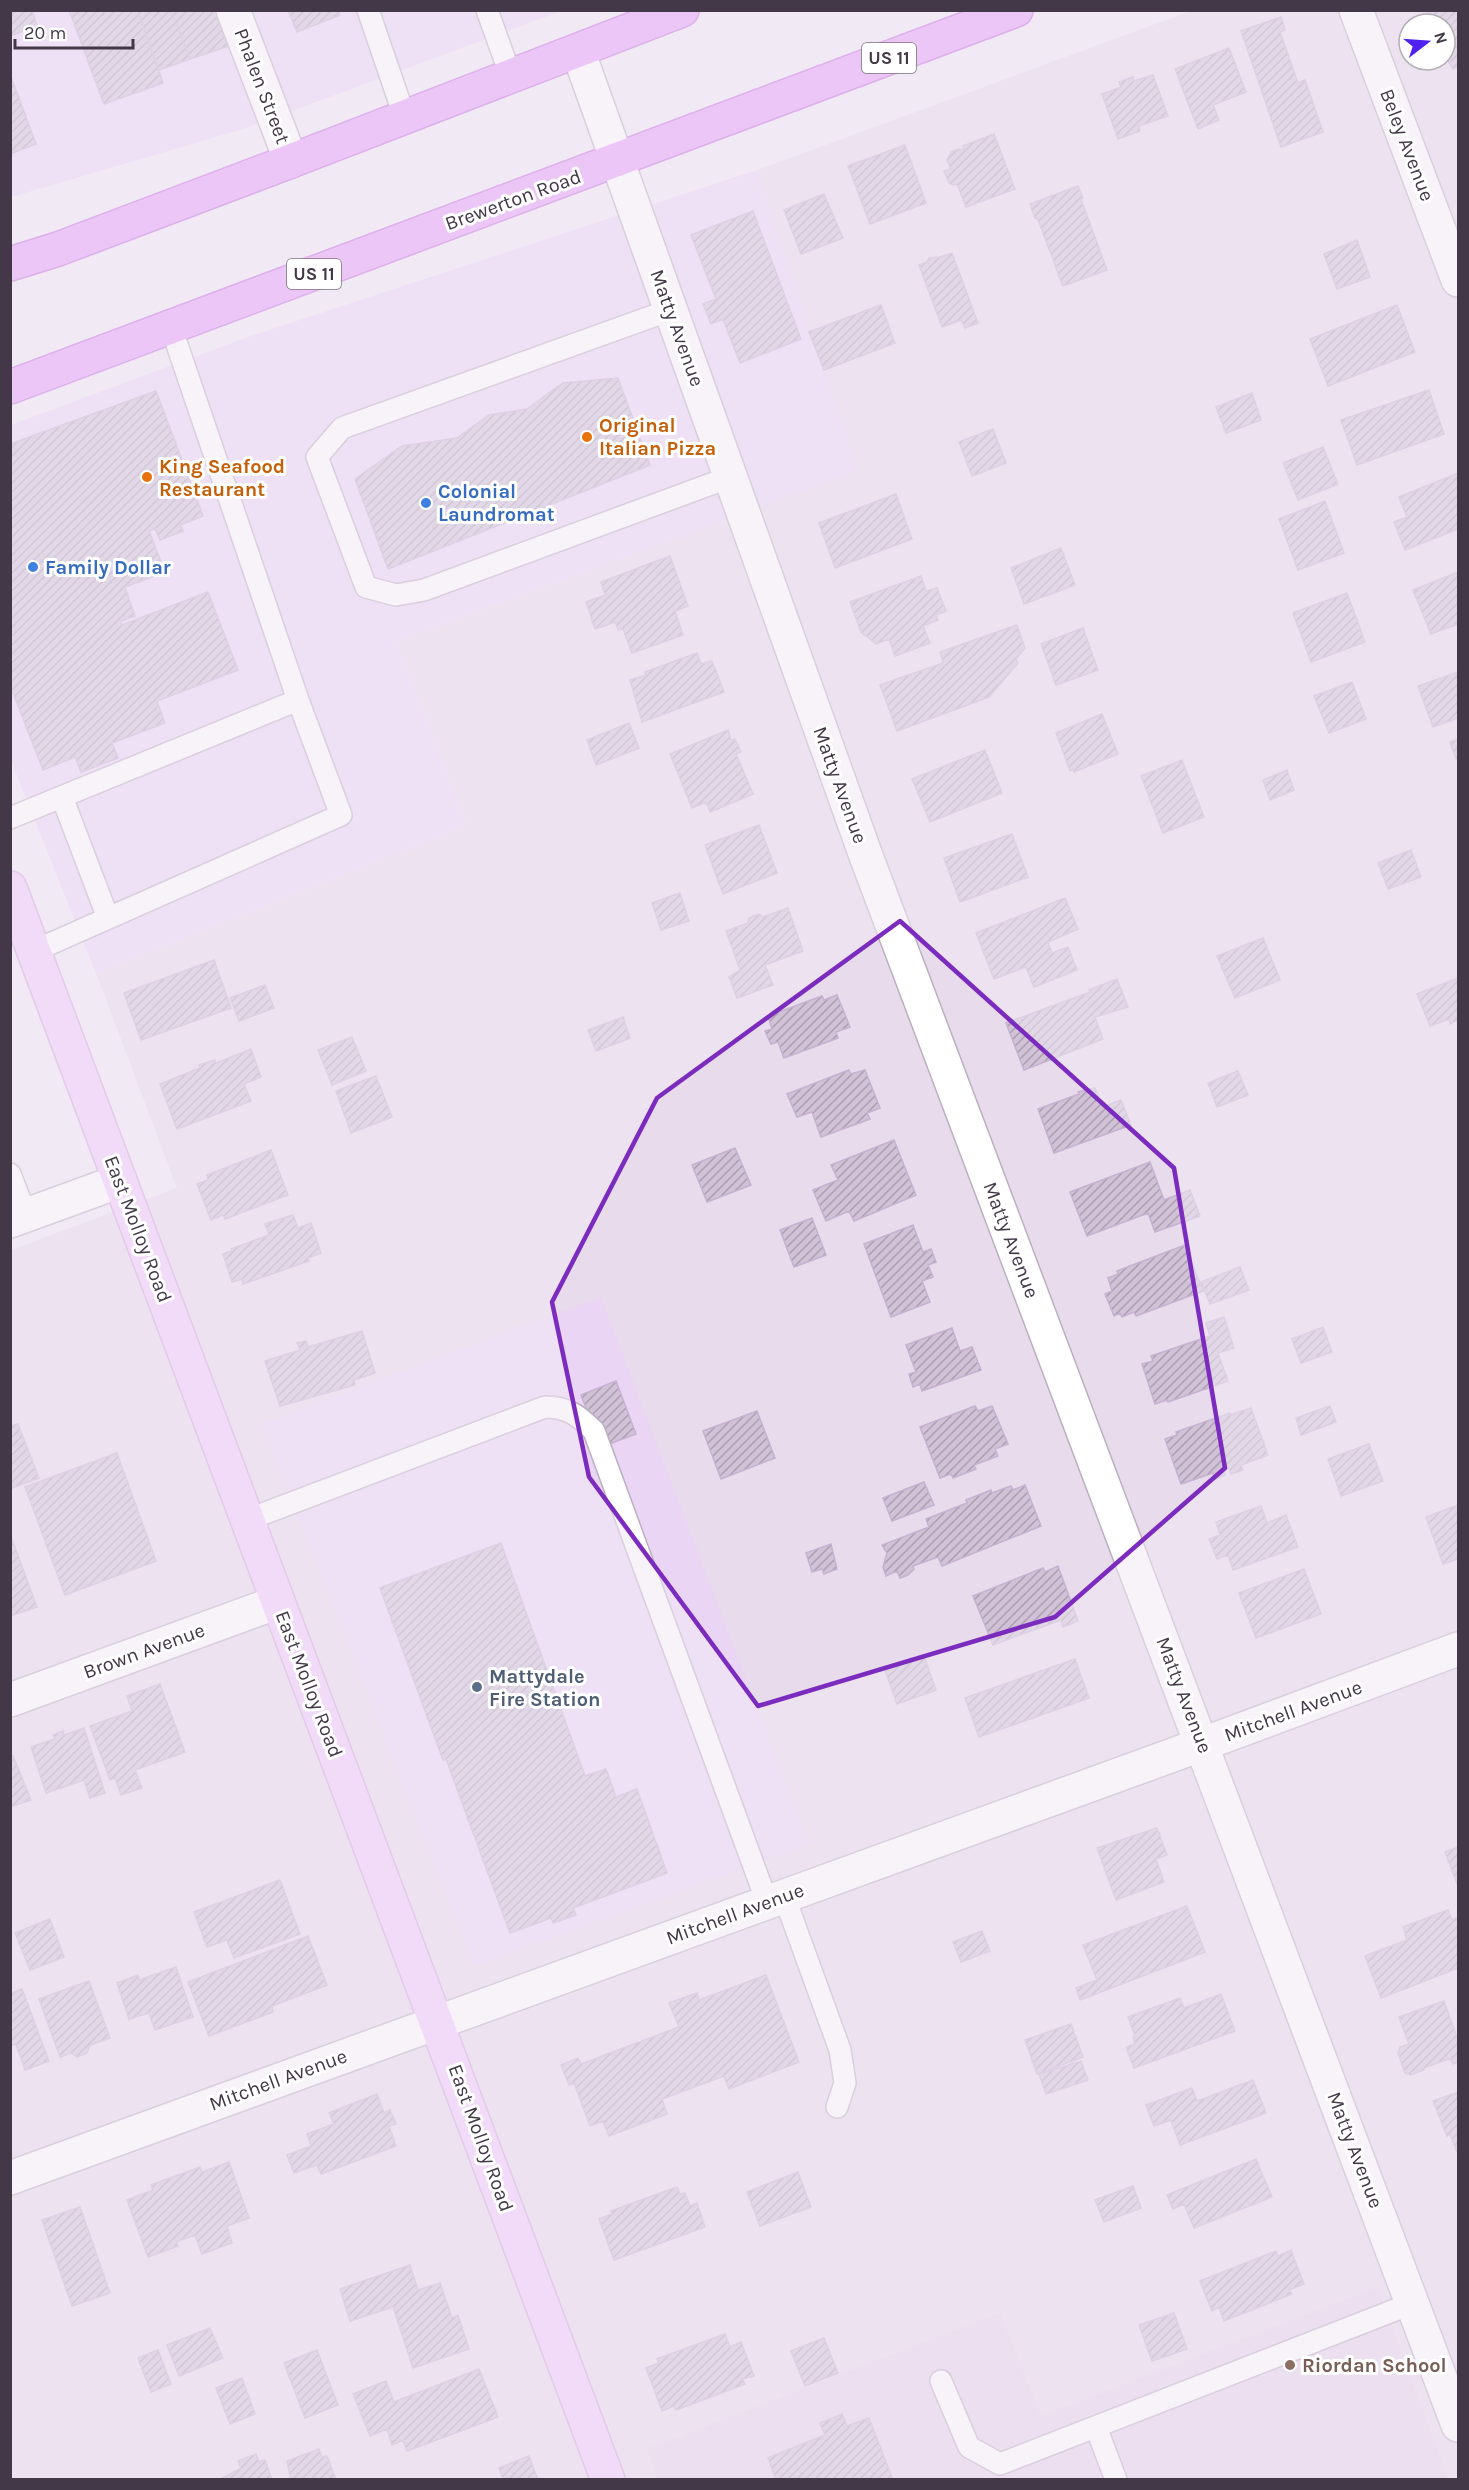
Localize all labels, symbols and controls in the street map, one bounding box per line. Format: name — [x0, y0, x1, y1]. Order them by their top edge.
scale bar — [15, 12, 134, 50]
north arrow — [1397, 12, 1457, 72]
text: 20 m — [24, 22, 66, 44]
street label: Phalen Street — [229, 25, 295, 147]
text: N — [1430, 29, 1452, 46]
road number: US 11 — [862, 43, 916, 73]
street label: Beley Avenue — [1375, 86, 1439, 204]
street label: Brewerton Road — [442, 165, 584, 235]
road number: US 11 — [287, 259, 341, 289]
street label: Matty Avenue — [645, 266, 709, 390]
place label: Original Italian Pizza — [599, 414, 716, 460]
marker: Original Italian Pizza — [580, 430, 594, 444]
place label: King Seafood Restaurant — [159, 455, 285, 501]
marker: King Seafood Restaurant — [140, 470, 154, 484]
place label: Colonial Laundromat — [438, 480, 555, 526]
marker: Colonial Laundromat — [419, 496, 433, 510]
place label: Family Dollar — [45, 556, 171, 579]
marker: Family Dollar — [26, 560, 40, 574]
street label: Matty Avenue — [808, 723, 872, 847]
street label: East Molloy Road — [99, 1152, 177, 1306]
street label: Matty Avenue — [978, 1179, 1044, 1301]
street label: East Molloy Road — [270, 1607, 348, 1761]
street label: Brown Avenue — [80, 1618, 208, 1684]
street label: Matty Avenue — [1151, 1634, 1217, 1756]
place label: Mattydale Fire Station — [489, 1665, 601, 1711]
street label: Mitchell Avenue — [1221, 1675, 1365, 1747]
marker: Mattydale Fire Station — [470, 1680, 484, 1694]
street label: Mitchell Avenue — [663, 1878, 807, 1950]
street label: Mitchell Avenue — [206, 2044, 350, 2116]
street label: East Molloy Road — [444, 2061, 518, 2215]
street label: Matty Avenue — [1322, 2089, 1388, 2211]
place label: Riordan School — [1302, 2354, 1447, 2377]
marker: Riordan School — [1283, 2358, 1297, 2372]

